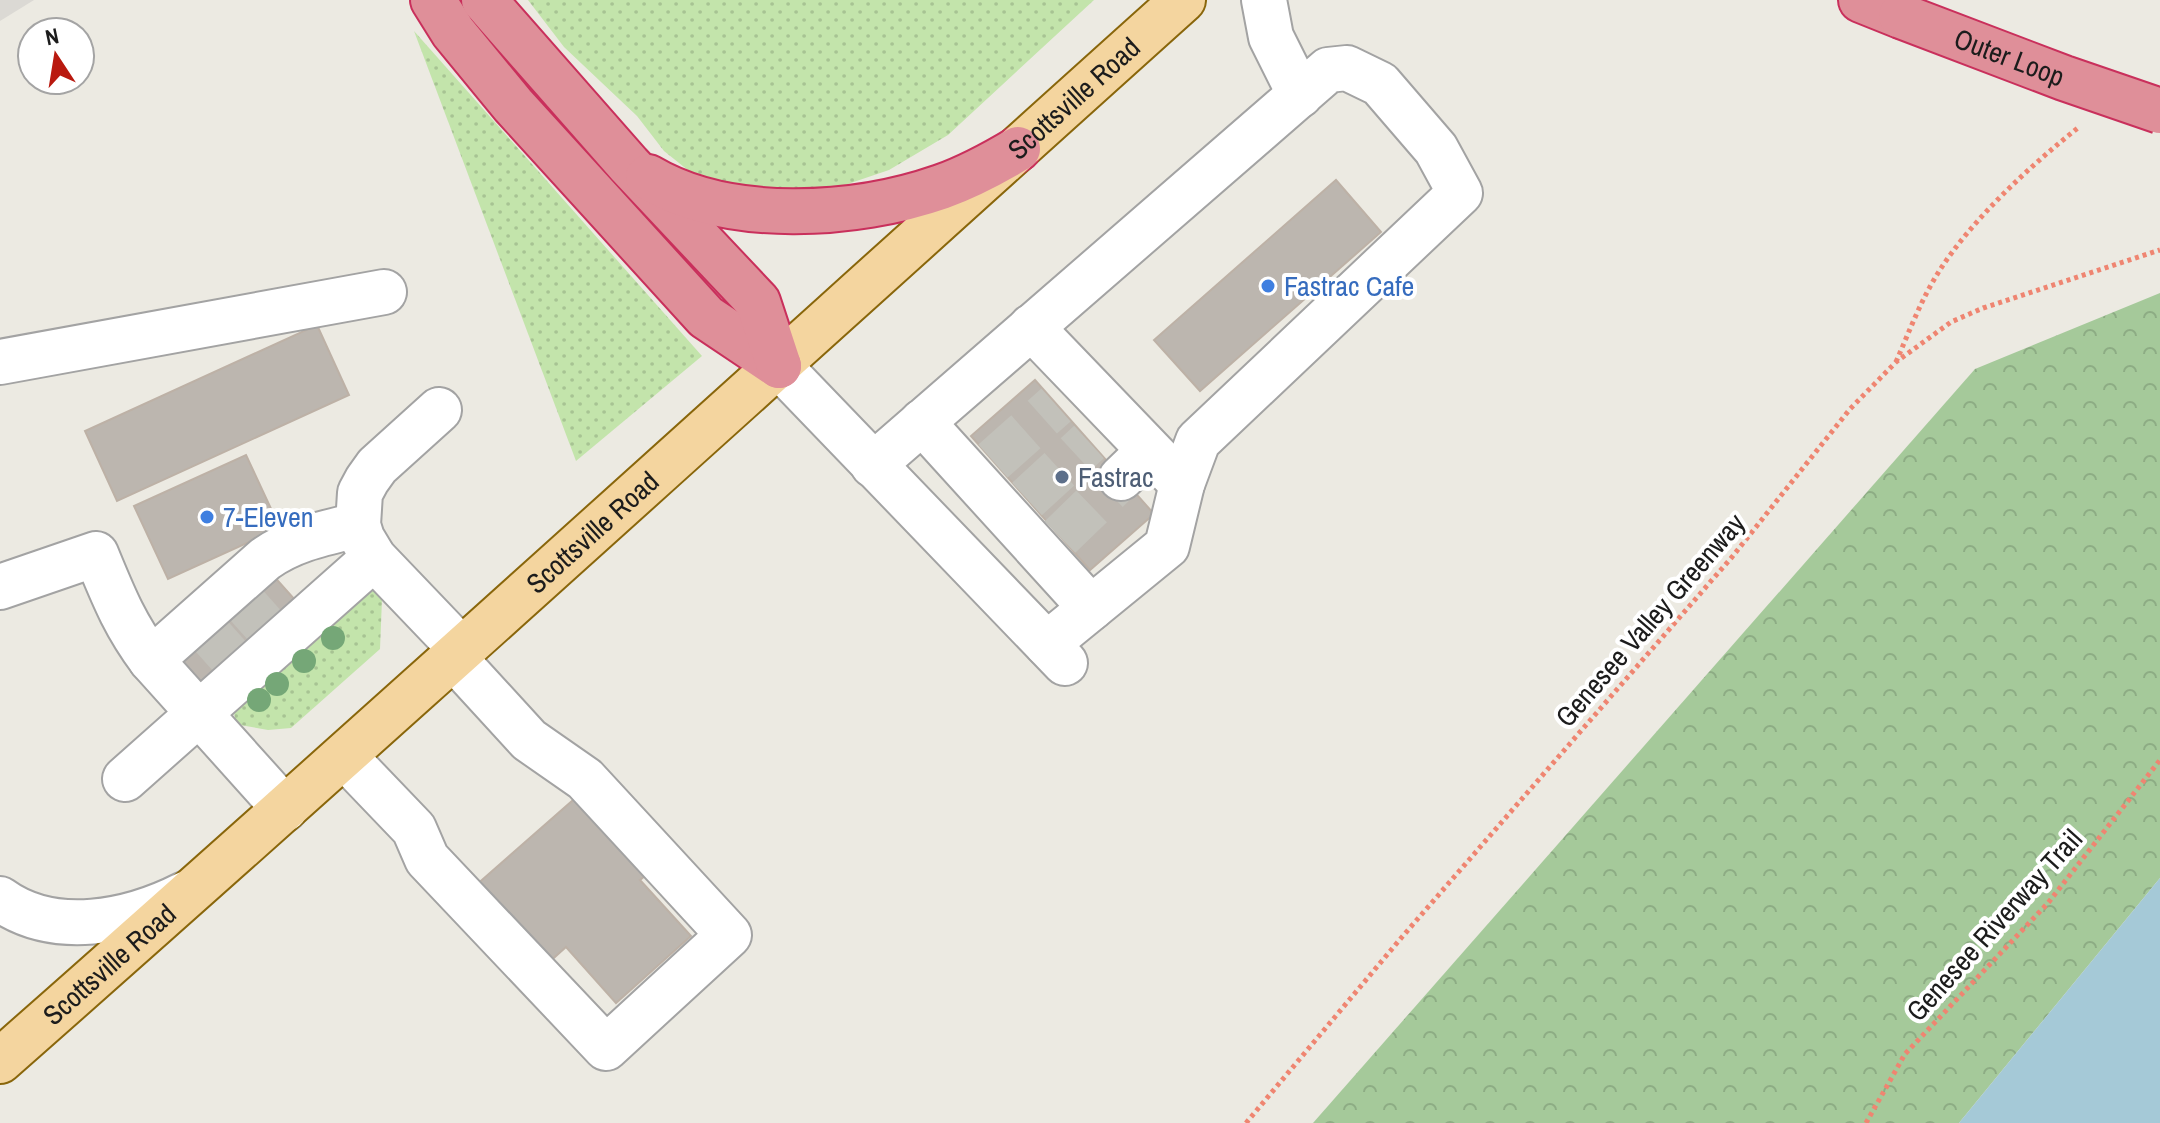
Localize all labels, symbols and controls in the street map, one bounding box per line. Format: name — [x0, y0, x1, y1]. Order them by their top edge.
north arrow — [16, 16, 96, 96]
street label: Outer Loop — [1949, 19, 2070, 95]
text: N — [42, 20, 61, 52]
street label: Scottsville Road — [999, 29, 1148, 168]
place label: Fastrac Cafe — [1284, 267, 1414, 305]
marker: Fastrac Cafe — [1259, 277, 1277, 295]
place label: Fastrac — [1078, 458, 1153, 496]
street label: Scottsville Road — [518, 463, 667, 602]
marker: Fastrac — [1053, 468, 1071, 486]
place label: 7-Eleven — [223, 498, 314, 536]
street label: Genesee Valley Greenway — [1547, 505, 1754, 735]
marker: 7-Eleven — [198, 508, 216, 526]
street label: Genesee Riverway Trail — [1897, 821, 2091, 1029]
street label: Scottsville Road — [35, 895, 184, 1034]

